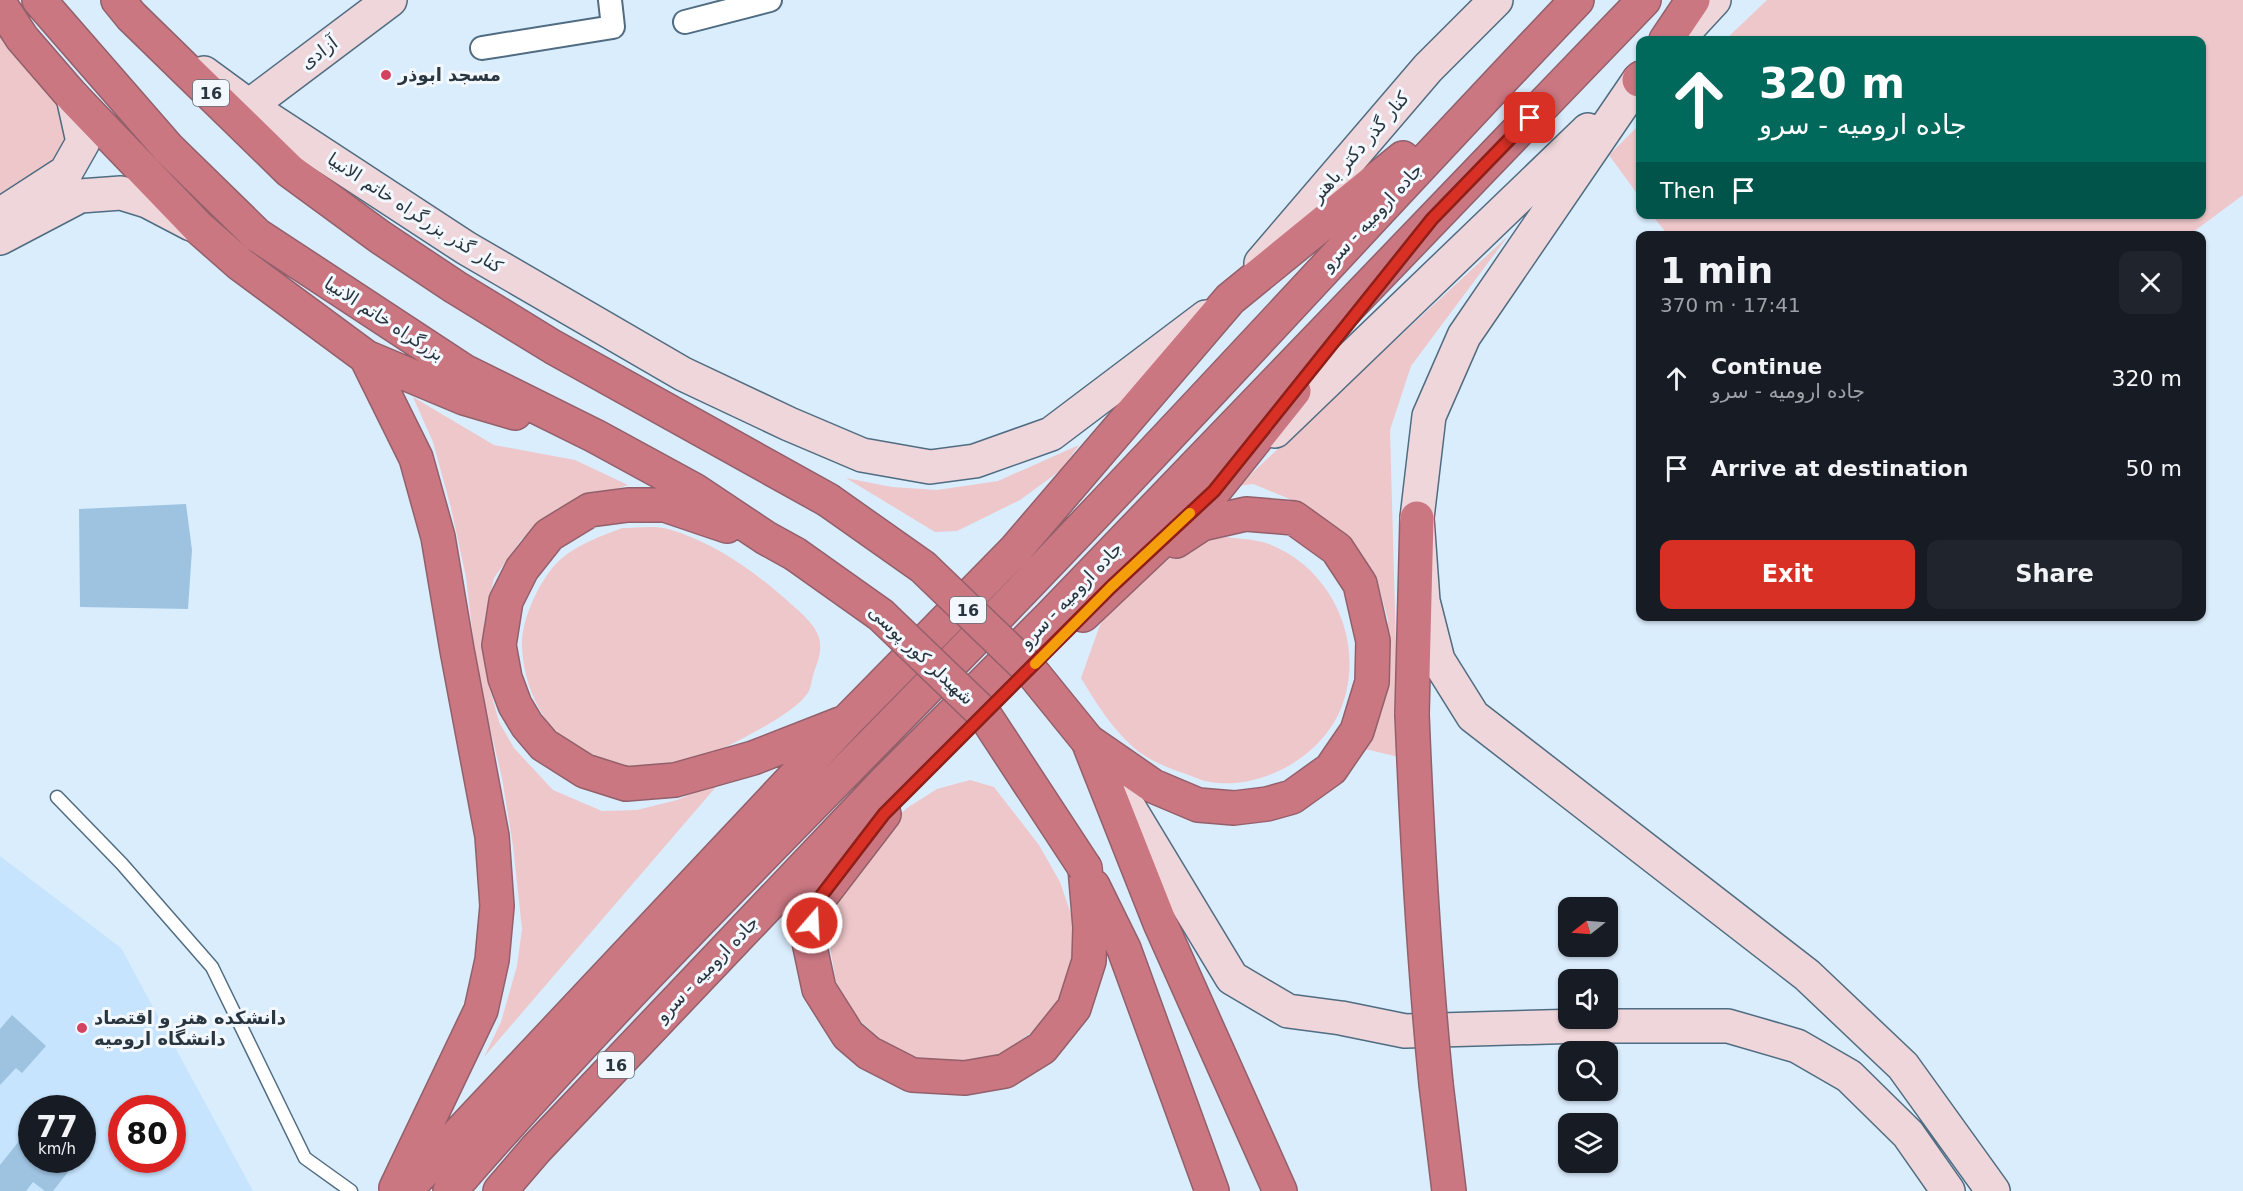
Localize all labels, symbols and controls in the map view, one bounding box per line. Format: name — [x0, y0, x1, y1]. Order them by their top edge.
street label: آزادی — [295, 31, 342, 73]
text: 320 m — [1759, 59, 1905, 108]
icon: ahead — [1660, 60, 1738, 138]
place label: مسجد ابوذر — [397, 64, 501, 86]
marker: مسجد ابوذر — [379, 68, 393, 82]
road number: 16 — [193, 80, 229, 106]
street label: کنار گذر دکتر باهنر — [1305, 87, 1414, 208]
pin — [1504, 92, 1555, 143]
icon: arrive — [1513, 101, 1546, 134]
text: جاده ارومیه - سرو — [1759, 109, 1967, 140]
street label: کنار گذر بزرگراه خاتم الانبیا — [323, 148, 507, 278]
street label: جاده ارومیه - سرو — [1316, 159, 1427, 276]
icon: arrive — [1727, 174, 1760, 207]
text: Then — [1660, 178, 1715, 203]
text: 1 min — [1660, 250, 1773, 291]
button: close — [2119, 251, 2182, 314]
street label: بزرگراه خاتم الانبیا — [320, 272, 448, 366]
text: 370 m · 17:41 — [1660, 293, 1801, 317]
text: Continue — [1711, 354, 1822, 379]
icon: ahead — [1660, 362, 1693, 395]
text: 320 m — [2112, 366, 2182, 391]
text: جاده ارومیه - سرو — [1711, 379, 1865, 403]
icon: arrive — [1660, 452, 1693, 485]
text: Arrive at destination — [1711, 456, 1968, 481]
text: 50 m — [2126, 456, 2182, 481]
street label: جاده ارومیه - سرو — [1014, 538, 1127, 653]
button: Exit — [1660, 540, 1915, 609]
button: Share — [1927, 540, 2182, 609]
road number: 16 — [950, 597, 986, 623]
street label: شهیدلر کور پوسی — [864, 601, 978, 709]
position arrow — [780, 891, 844, 955]
north arrow — [1558, 897, 1618, 957]
map controls — [1558, 897, 1618, 1173]
street label: جاده ارومیه - سرو — [650, 912, 763, 1027]
button: sound — [1558, 969, 1618, 1029]
place label: دانشکده هنر و اقتصاد دانشگاه ارومیه — [94, 1007, 286, 1050]
marker: دانشکده هنر و اقتصاد دانشگاه ارومیه — [75, 1021, 89, 1035]
button: search — [1558, 1041, 1618, 1101]
road number: 16 — [598, 1052, 634, 1078]
speed limit sign: 80 — [108, 1095, 186, 1173]
text: 77 — [36, 1109, 78, 1144]
button: layers — [1558, 1113, 1618, 1173]
text: km/h — [38, 1140, 76, 1158]

